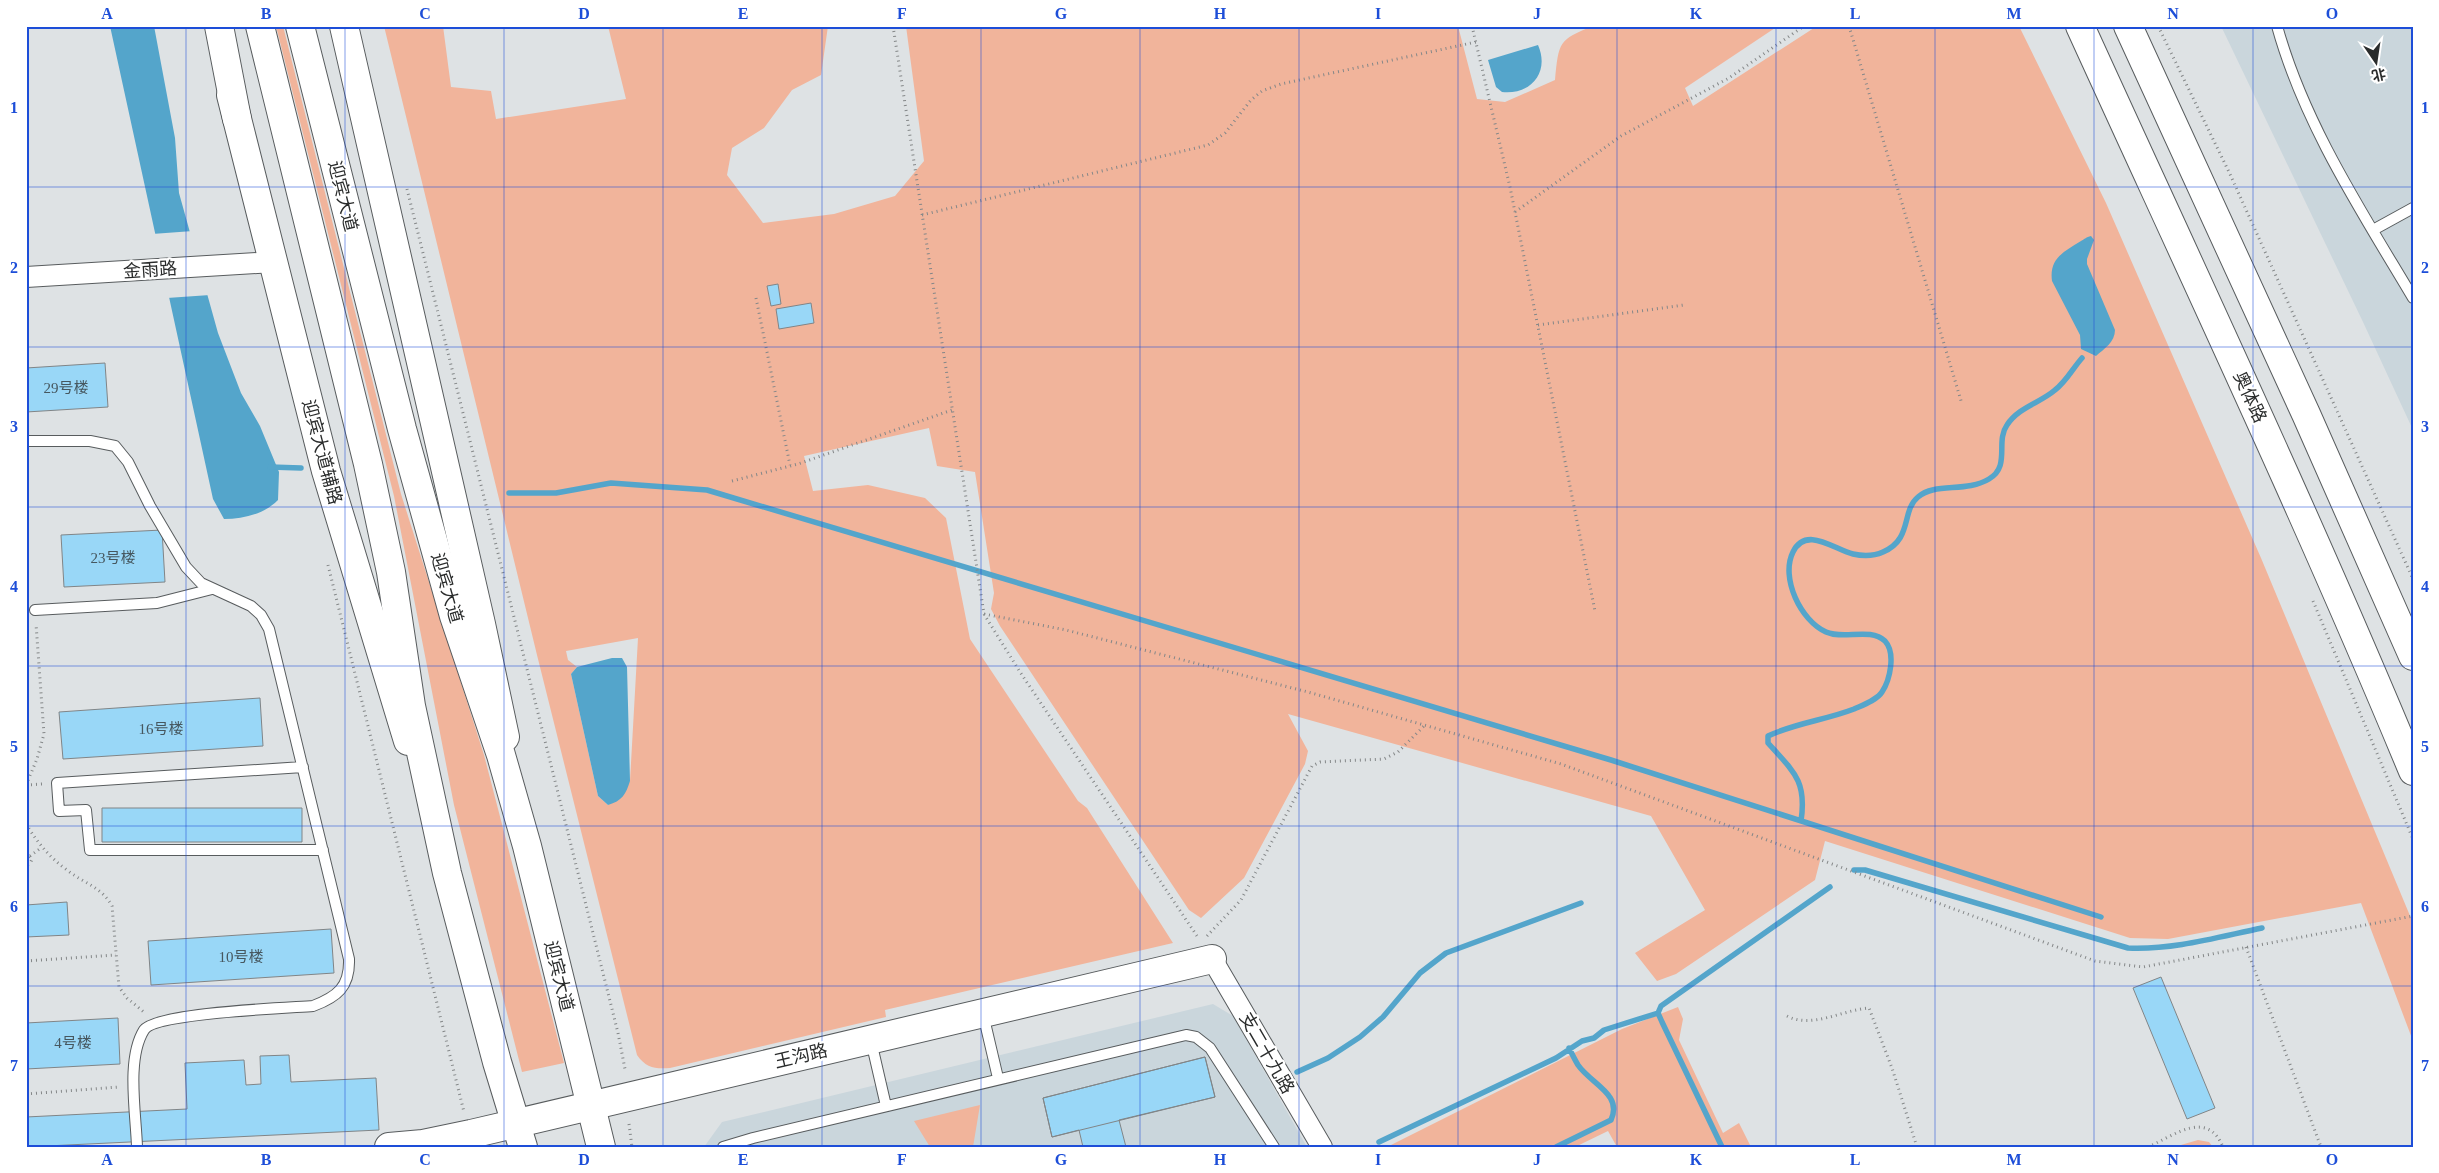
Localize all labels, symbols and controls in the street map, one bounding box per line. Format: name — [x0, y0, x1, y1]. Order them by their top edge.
text: A — [101, 5, 113, 22]
text: B — [261, 5, 272, 22]
text: C — [419, 5, 431, 22]
text: D — [578, 5, 590, 22]
text: E — [738, 5, 748, 22]
text: F — [897, 5, 907, 22]
text: G — [1055, 5, 1068, 22]
text: H — [1214, 5, 1227, 22]
text: I — [1375, 5, 1381, 22]
text: J — [1533, 5, 1541, 22]
text: K — [1690, 5, 1703, 22]
text: L — [1850, 5, 1860, 22]
text: M — [2006, 5, 2022, 22]
text: N — [2167, 5, 2179, 22]
text: O — [2326, 5, 2338, 22]
north arrow — [2352, 38, 2402, 88]
text: 北 — [2370, 65, 2387, 83]
text: 1 — [10, 99, 18, 116]
text: 1 — [2421, 99, 2429, 116]
street label: 迎宾大道 — [325, 159, 361, 233]
street label: 金雨路 — [122, 258, 178, 282]
text: 2 — [10, 259, 18, 276]
text: 2 — [2421, 259, 2429, 276]
street label: 奥体路 — [2230, 368, 2270, 426]
house number: 29号楼 — [43, 380, 89, 396]
street label: 迎宾大道辅路 — [298, 397, 346, 507]
text: 3 — [10, 418, 18, 435]
text: 3 — [2421, 418, 2429, 435]
house number: 23号楼 — [90, 550, 136, 566]
street label: 迎宾大道 — [427, 551, 467, 625]
text: 4 — [10, 578, 18, 595]
text: 4 — [2421, 578, 2429, 595]
house number: 16号楼 — [138, 721, 184, 737]
text: 5 — [10, 738, 18, 755]
text: 5 — [2421, 738, 2429, 755]
text: 6 — [10, 898, 18, 915]
text: 6 — [2421, 898, 2429, 915]
street label: 迎宾大道 — [541, 939, 577, 1013]
house number: 10号楼 — [218, 949, 264, 965]
street label: 支二十九路 — [1236, 1009, 1298, 1097]
house number: 4号楼 — [54, 1035, 92, 1051]
street label: 王沟路 — [772, 1040, 830, 1072]
text: 7 — [10, 1057, 18, 1074]
text: 7 — [2421, 1057, 2429, 1074]
text: A — [101, 1151, 113, 1168]
text: B — [261, 1151, 272, 1168]
text: C — [419, 1151, 431, 1168]
text: D — [578, 1151, 590, 1168]
text: E — [738, 1151, 748, 1168]
text: F — [897, 1151, 907, 1168]
text: G — [1055, 1151, 1068, 1168]
text: H — [1214, 1151, 1227, 1168]
text: I — [1375, 1151, 1381, 1168]
text: J — [1533, 1151, 1541, 1168]
text: K — [1690, 1151, 1703, 1168]
text: L — [1850, 1151, 1860, 1168]
text: M — [2006, 1151, 2022, 1168]
text: N — [2167, 1151, 2179, 1168]
text: O — [2326, 1151, 2338, 1168]

